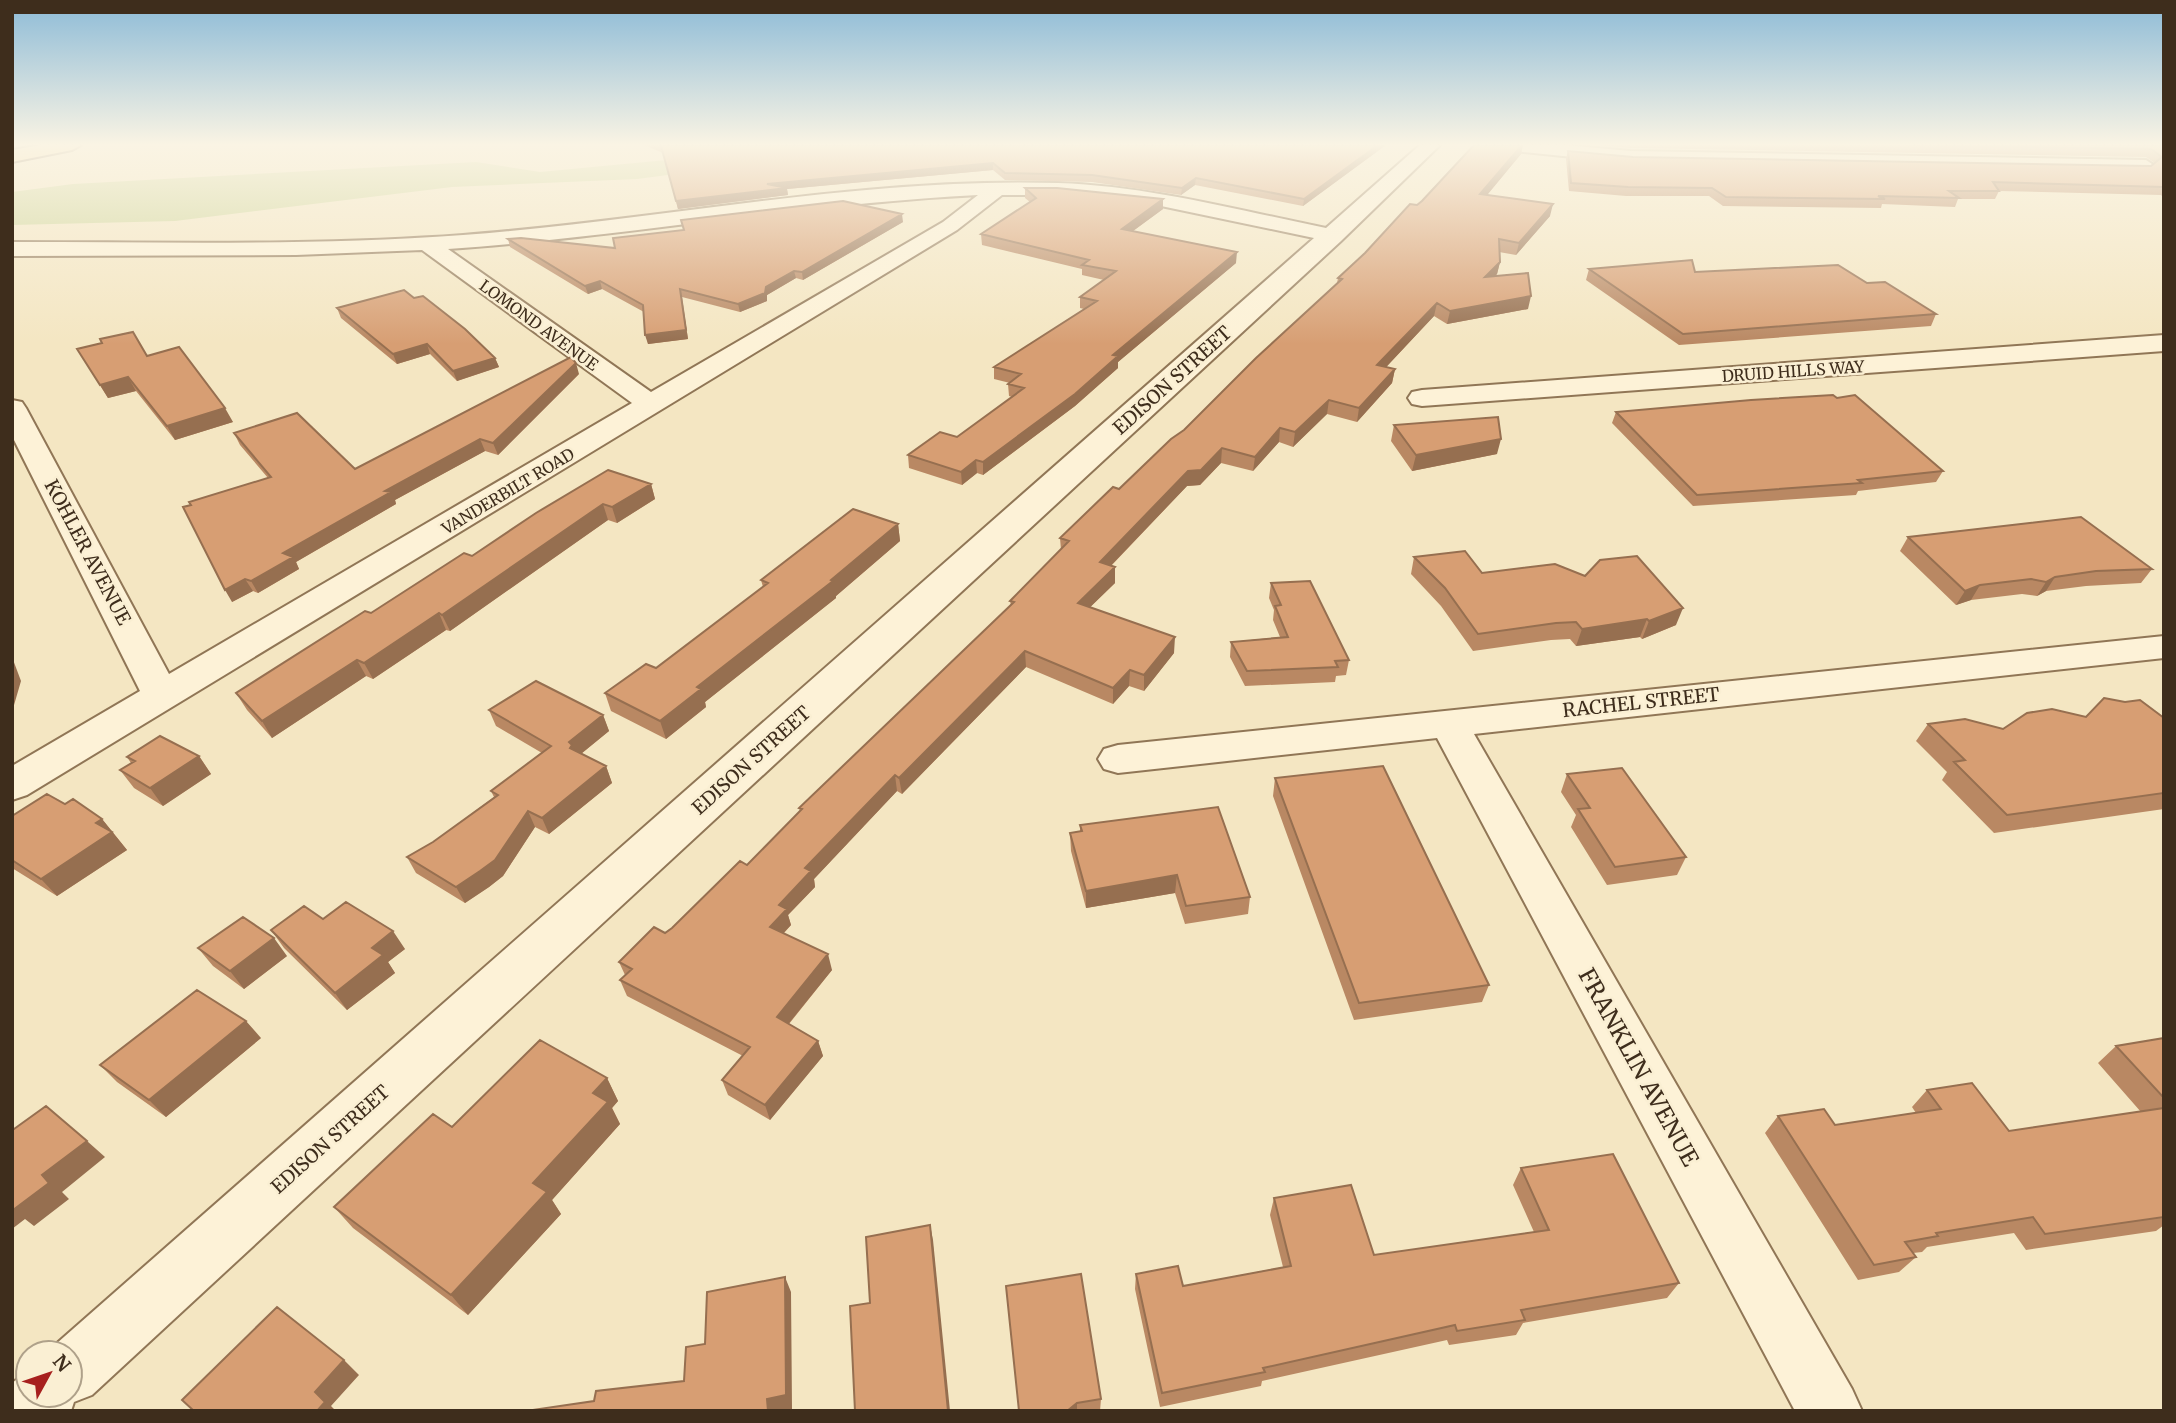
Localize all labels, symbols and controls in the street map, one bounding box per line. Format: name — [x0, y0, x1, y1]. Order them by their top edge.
street label: LOMOND AVENUE — [476, 275, 603, 375]
street label: EDISON STREET — [1108, 320, 1236, 440]
street label: DRUID HILLS WAY — [1721, 356, 1866, 386]
street label: VANDERBILT ROAD — [437, 444, 578, 539]
street label: KOHLER AVENUE — [40, 475, 136, 629]
street label: RACHEL STREET — [1561, 682, 1721, 722]
street label: EDISON STREET — [687, 700, 815, 820]
street label: FRANKLIN AVENUE — [1573, 963, 1706, 1171]
street label: EDISON STREET — [266, 1079, 394, 1199]
north arrow — [14, 1339, 84, 1409]
text: N — [48, 1350, 76, 1377]

